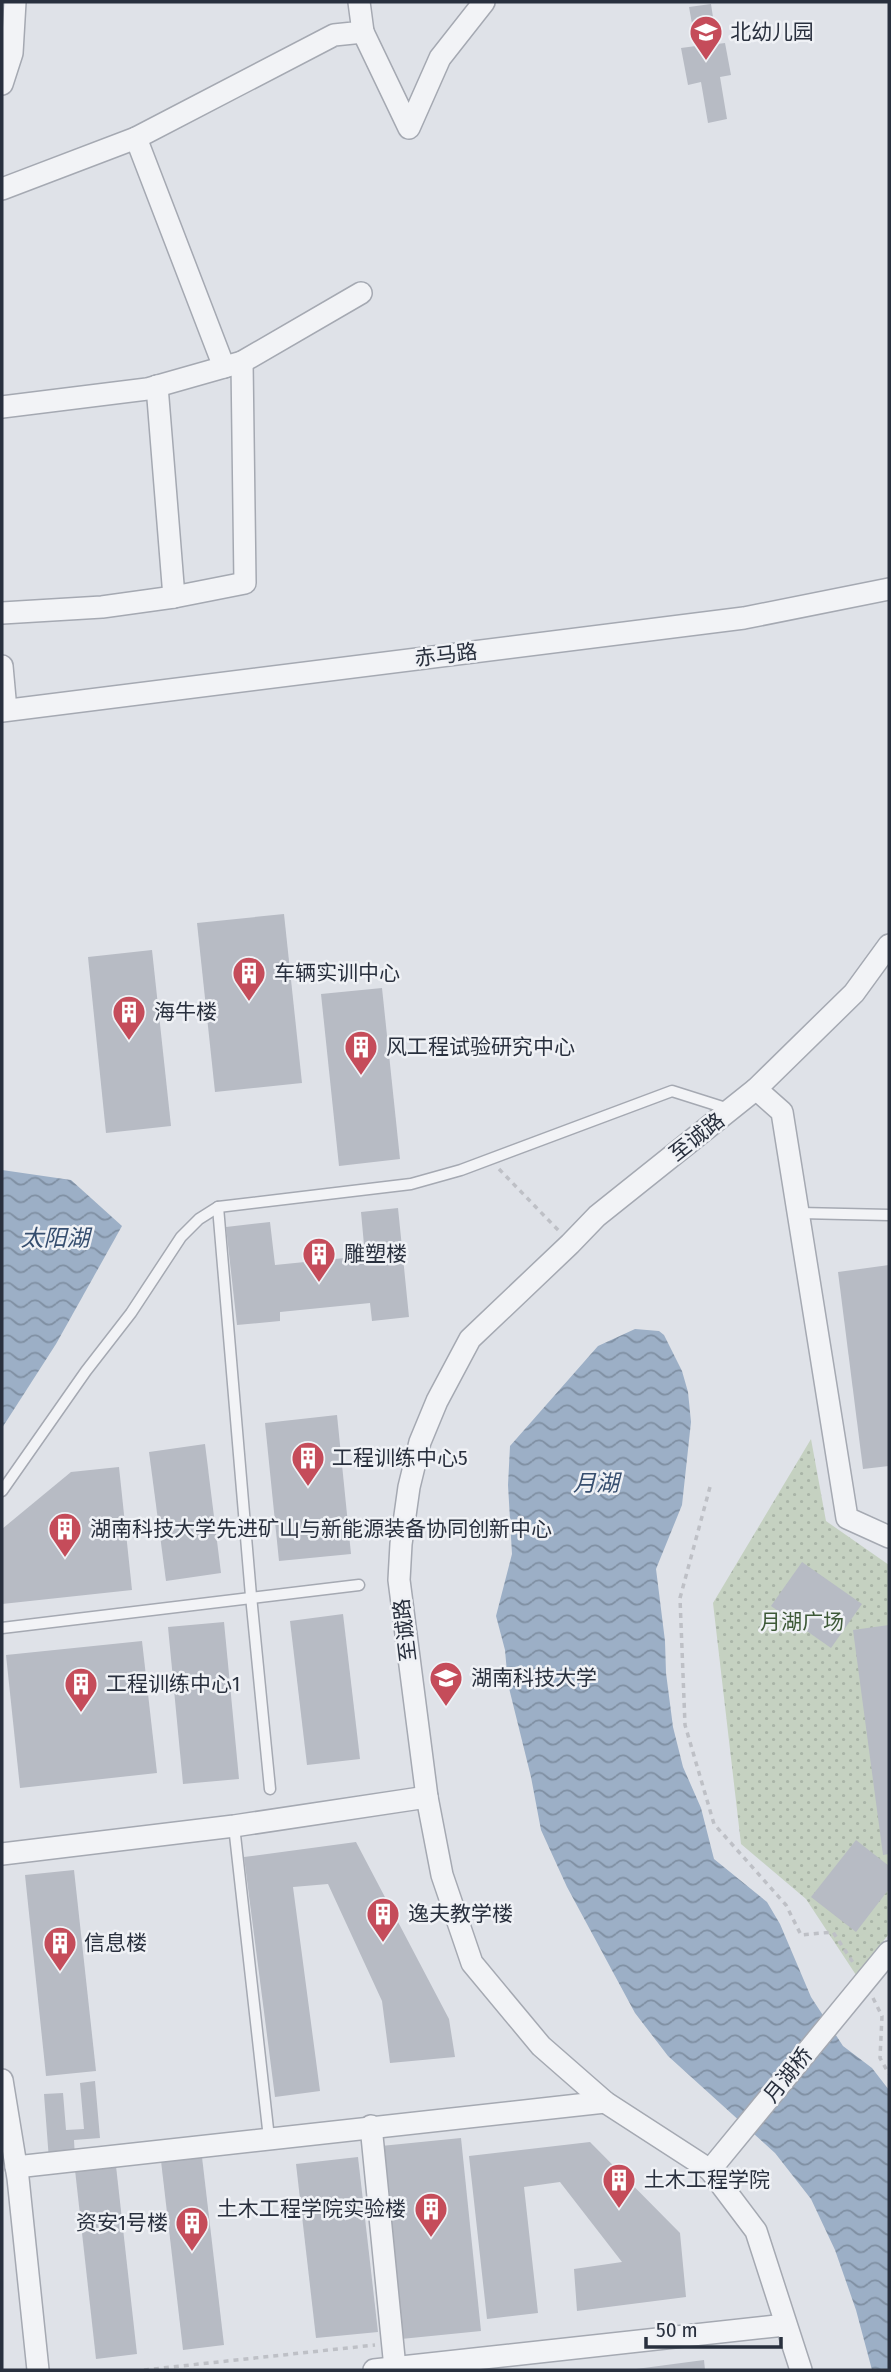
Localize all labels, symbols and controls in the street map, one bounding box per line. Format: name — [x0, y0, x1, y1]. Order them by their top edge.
school or university icon: 北幼儿园 — [687, 13, 725, 62]
place label: 北幼儿园 — [730, 19, 814, 45]
street label: 赤马路 — [413, 638, 479, 672]
building icon: 车辆实训中心 — [230, 954, 268, 1003]
place label: 车辆实训中心 — [274, 960, 400, 986]
building icon: 海牛楼 — [110, 993, 148, 1042]
place label: 海牛楼 — [154, 999, 217, 1025]
building icon: 风工程试验研究中心 — [342, 1028, 380, 1077]
place label: 风工程试验研究中心 — [386, 1034, 575, 1060]
street label: 至诚路 — [664, 1107, 730, 1167]
water label: 太阳湖 — [21, 1224, 93, 1252]
building icon: 雕塑楼 — [300, 1235, 338, 1284]
place label: 雕塑楼 — [344, 1241, 407, 1267]
building icon: 工程训练中心5 — [289, 1439, 327, 1488]
place label: 工程训练中心5 — [332, 1445, 468, 1471]
water label: 月湖 — [573, 1469, 622, 1497]
building icon: 湖南科技大学先进矿山与新能源装备协同创新中心 — [46, 1510, 84, 1559]
place label: 湖南科技大学先进矿山与新能源装备协同创新中心 — [90, 1516, 552, 1542]
street label: 至诚路 — [388, 1597, 422, 1663]
park label: 月湖广场 — [760, 1609, 844, 1635]
school or university icon: 湖南科技大学 — [427, 1659, 465, 1708]
building icon: 工程训练中心1 — [62, 1665, 100, 1714]
place label: 湖南科技大学 — [471, 1665, 597, 1691]
place label: 工程训练中心1 — [106, 1671, 240, 1697]
building icon: 逸夫教学楼 — [364, 1895, 402, 1944]
place label: 逸夫教学楼 — [408, 1901, 513, 1927]
building icon: 信息楼 — [41, 1924, 79, 1973]
place label: 信息楼 — [84, 1930, 147, 1956]
street label: 月湖桥 — [758, 2042, 818, 2108]
building icon: 土木工程学院 — [600, 2161, 638, 2210]
place label: 土木工程学院 — [644, 2167, 770, 2193]
building icon: 土木工程学院实验楼 — [412, 2190, 450, 2239]
place label: 土木工程学院实验楼 — [217, 2196, 406, 2222]
building icon: 资安1号楼 — [173, 2204, 211, 2253]
place label: 资安1号楼 — [76, 2210, 168, 2236]
scale bar — [646, 2306, 781, 2350]
text: 50 m — [656, 2317, 698, 2343]

